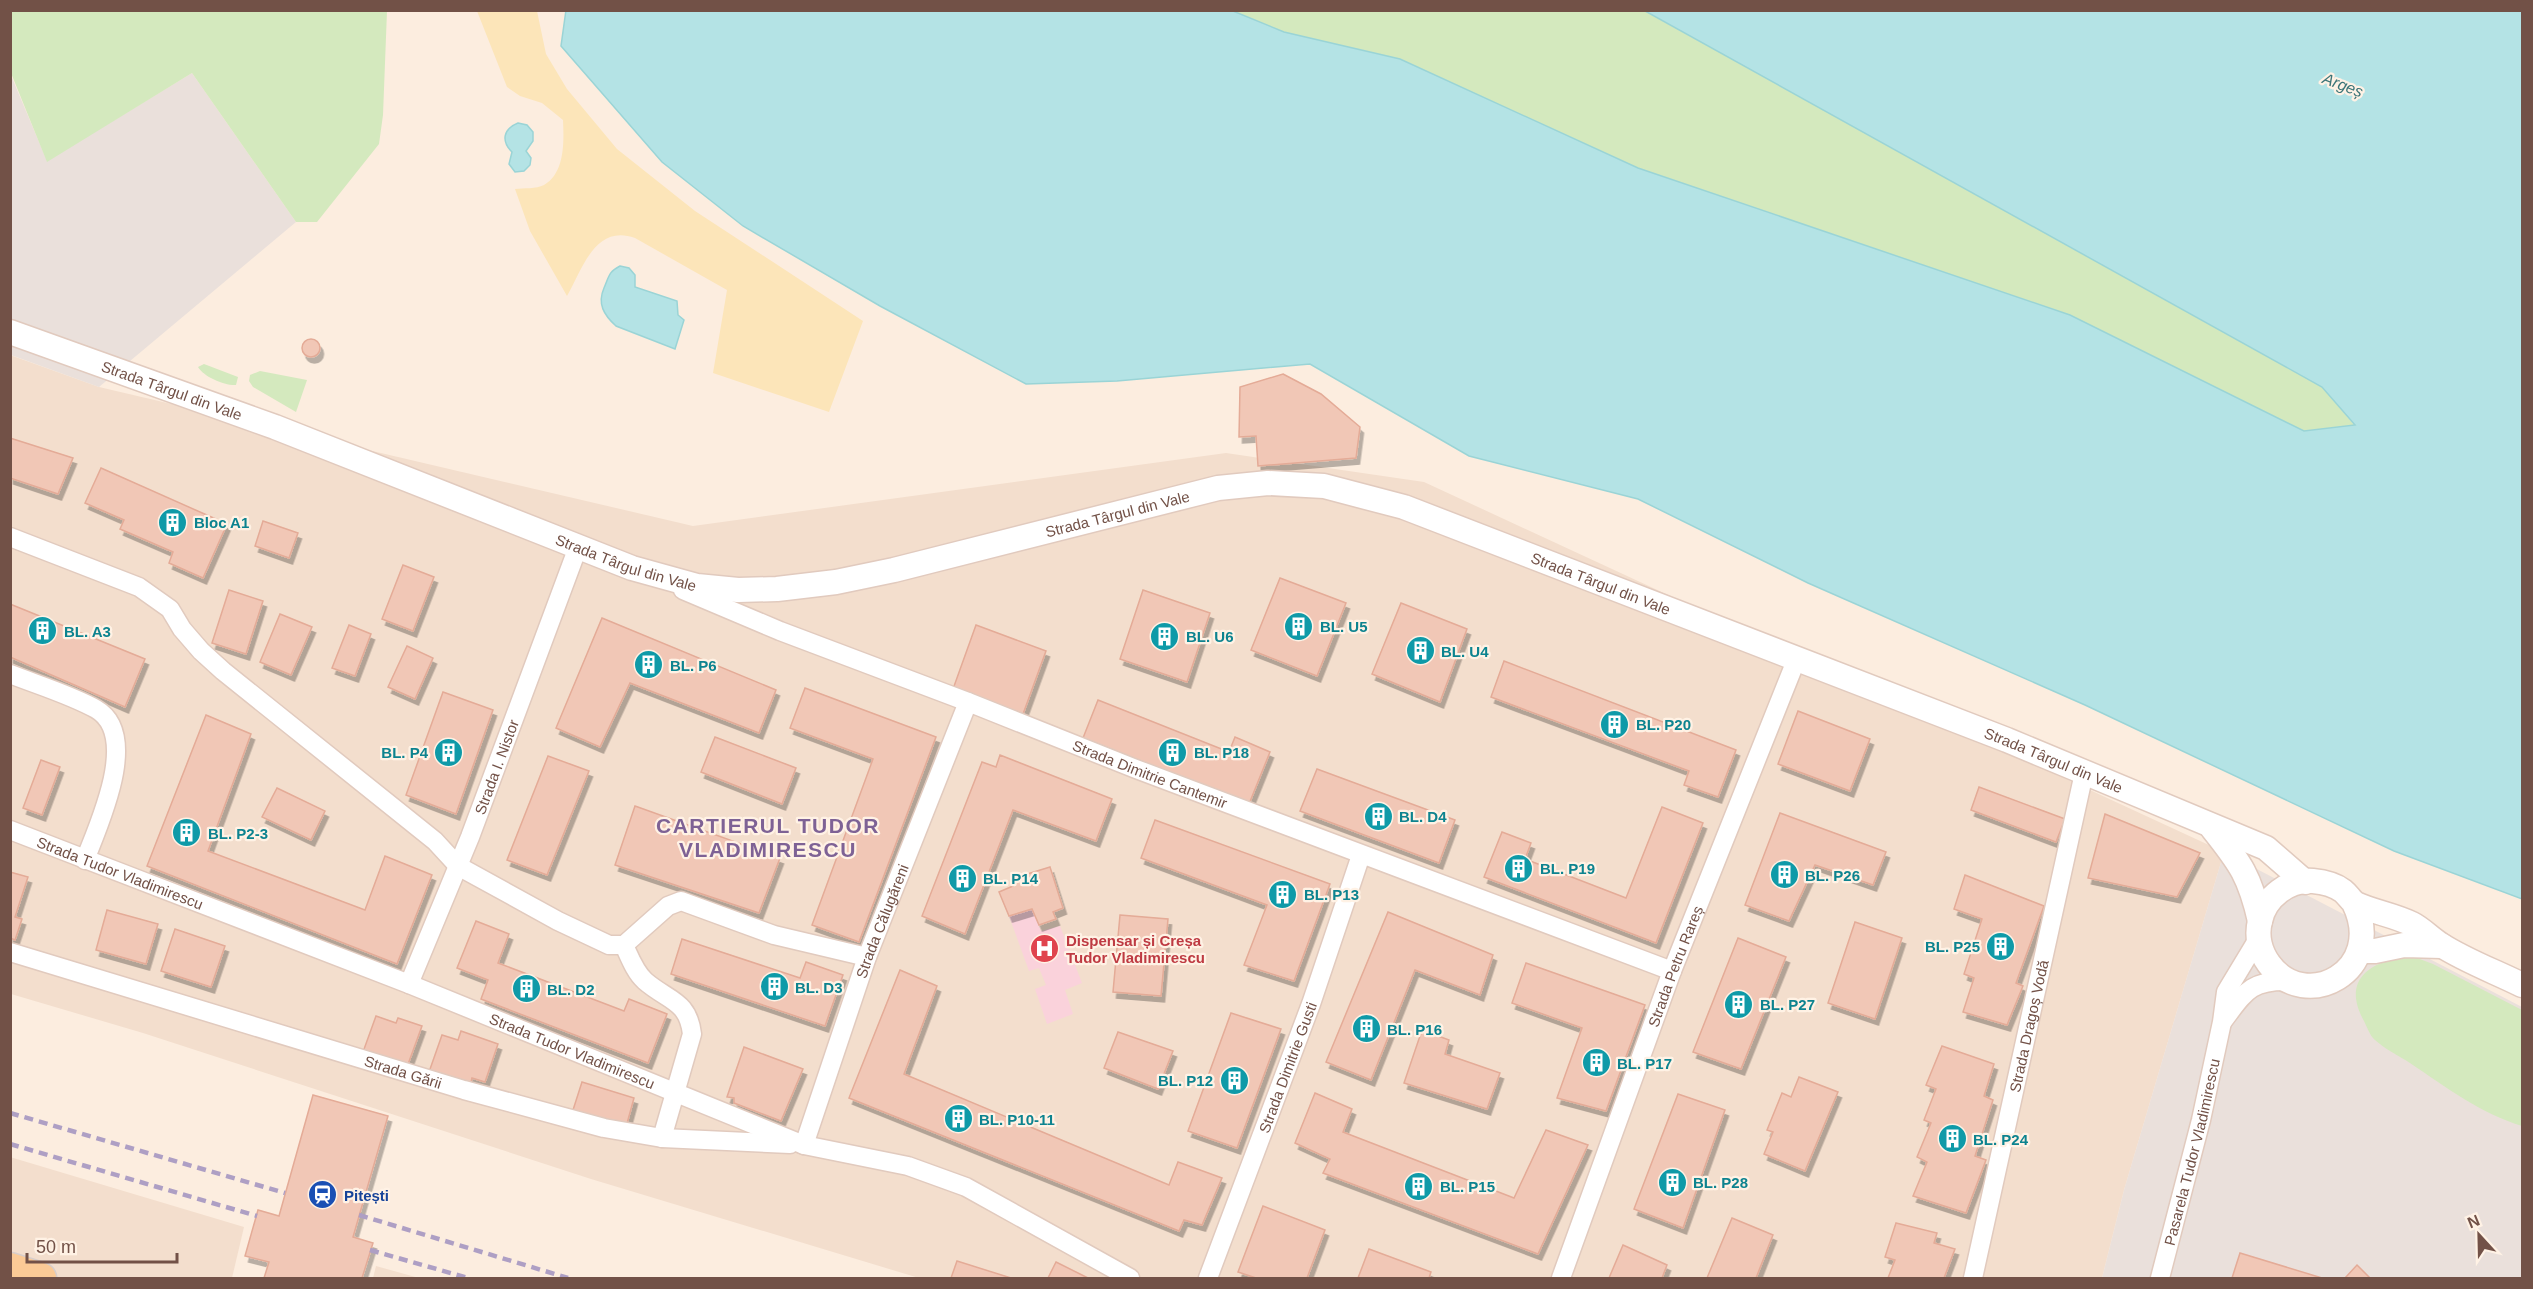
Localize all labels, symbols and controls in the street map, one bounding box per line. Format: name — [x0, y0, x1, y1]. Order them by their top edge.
water label: Argeș — [2320, 69, 2366, 100]
street label: Strada Târgul din Vale — [99, 357, 244, 423]
street label: Strada Târgul din Vale — [1043, 487, 1191, 540]
building icon: Bloc A1 — [157, 506, 189, 538]
place label: Bloc A1 — [194, 514, 249, 531]
street label: Strada Târgul din Vale — [553, 530, 698, 594]
street label: Strada Târgul din Vale — [1529, 548, 1673, 618]
building icon: BL. U5 — [1283, 610, 1315, 642]
building icon: BL. A3 — [27, 615, 59, 647]
place label: BL. U5 — [1320, 618, 1368, 635]
building icon: BL. U6 — [1149, 620, 1181, 652]
place label: BL. A3 — [64, 623, 111, 640]
place label: BL. U6 — [1186, 628, 1234, 645]
building icon: BL. U4 — [1404, 635, 1436, 667]
place label: BL. U4 — [1441, 643, 1489, 660]
building icon: BL. P6 — [633, 649, 665, 681]
place label: BL. P6 — [670, 657, 717, 674]
building icon: BL. P20 — [1599, 708, 1631, 740]
place label: BL. P20 — [1636, 716, 1691, 733]
street label: Strada I. Nistor — [471, 717, 522, 817]
street label: Strada Târgul din Vale — [1982, 724, 2125, 796]
building icon: BL. P4 — [433, 736, 465, 768]
street label: Strada Dimitrie Cantemir — [1070, 736, 1230, 811]
building icon: BL. P18 — [1157, 736, 1189, 768]
place label: BL. P4 — [381, 744, 429, 761]
place label: BL. P18 — [1194, 744, 1249, 761]
building icon: BL. D4 — [1362, 800, 1394, 832]
place label: BL. D4 — [1399, 808, 1447, 825]
district label: CARTIERUL TUDOR VLADIMIRESCU — [656, 814, 880, 861]
building icon: BL. P2-3 — [171, 817, 203, 849]
place label: BL. P2-3 — [208, 825, 268, 842]
street label: Strada Tudor Vladimirescu — [35, 833, 206, 912]
building icon: BL. P19 — [1503, 852, 1535, 884]
building icon: BL. P26 — [1768, 859, 1800, 891]
place label: BL. P19 — [1540, 860, 1595, 877]
street label: Strada Călugăreni — [852, 862, 911, 980]
building icon: BL. P14 — [946, 862, 978, 894]
place label: BL. P26 — [1805, 867, 1860, 884]
place label: BL. P14 — [983, 870, 1039, 887]
building icon: BL. P13 — [1267, 878, 1299, 910]
place label: BL. P13 — [1304, 886, 1359, 903]
street label: Strada Petru Rareș — [1644, 903, 1706, 1029]
building icon: BL. P25 — [1985, 930, 2017, 962]
place label: Dispensar și Creșa Tudor Vladimirescu — [1066, 932, 1205, 966]
hospital icon: Dispensar și Creșa Tudor Vladimirescu — [1029, 933, 1061, 965]
place label: BL. P25 — [1925, 938, 1980, 955]
street label: Strada Dragoș Vodă — [2006, 958, 2051, 1094]
building icon: BL. D3 — [758, 971, 790, 1003]
building icon: BL. D2 — [510, 973, 542, 1005]
place label: BL. D3 — [795, 979, 843, 996]
place label: BL. D2 — [547, 981, 595, 998]
building icon: BL. P27 — [1723, 988, 1755, 1020]
place label: BL. P27 — [1760, 996, 1815, 1013]
street label: Strada Dimitrie Gusti — [1255, 1000, 1319, 1135]
street label: Strada Tudor Vladimirescu — [487, 1009, 657, 1092]
building icon: BL. P16 — [1350, 1013, 1382, 1045]
place label: BL. P16 — [1387, 1021, 1442, 1038]
building icon: BL. P17 — [1580, 1047, 1612, 1079]
street label: Strada Gării — [362, 1052, 444, 1091]
place label: BL. P17 — [1617, 1055, 1672, 1072]
street label: Pasarela Tudor Vladimirescu — [2160, 1057, 2222, 1247]
building icon: BL. P12 — [1218, 1064, 1250, 1096]
place label: BL. P12 — [1158, 1072, 1213, 1089]
building icon: BL. P10-11 — [942, 1103, 974, 1135]
place label: BL. P10-11 — [979, 1111, 1055, 1128]
building icon: BL. P24 — [1936, 1123, 1968, 1155]
place label: BL. P24 — [1973, 1131, 2029, 1148]
building icon: BL. P28 — [1656, 1166, 1688, 1198]
building icon: BL. P15 — [1403, 1170, 1435, 1202]
place label: BL. P28 — [1693, 1174, 1748, 1191]
place label: BL. P15 — [1440, 1178, 1495, 1195]
station icon: Pitești — [307, 1179, 339, 1211]
place label: Pitești — [344, 1187, 389, 1204]
north arrow — [2449, 1205, 2509, 1265]
text: N — [2465, 1212, 2482, 1232]
scale bar — [27, 1226, 177, 1264]
text: 50 m — [36, 1237, 76, 1257]

